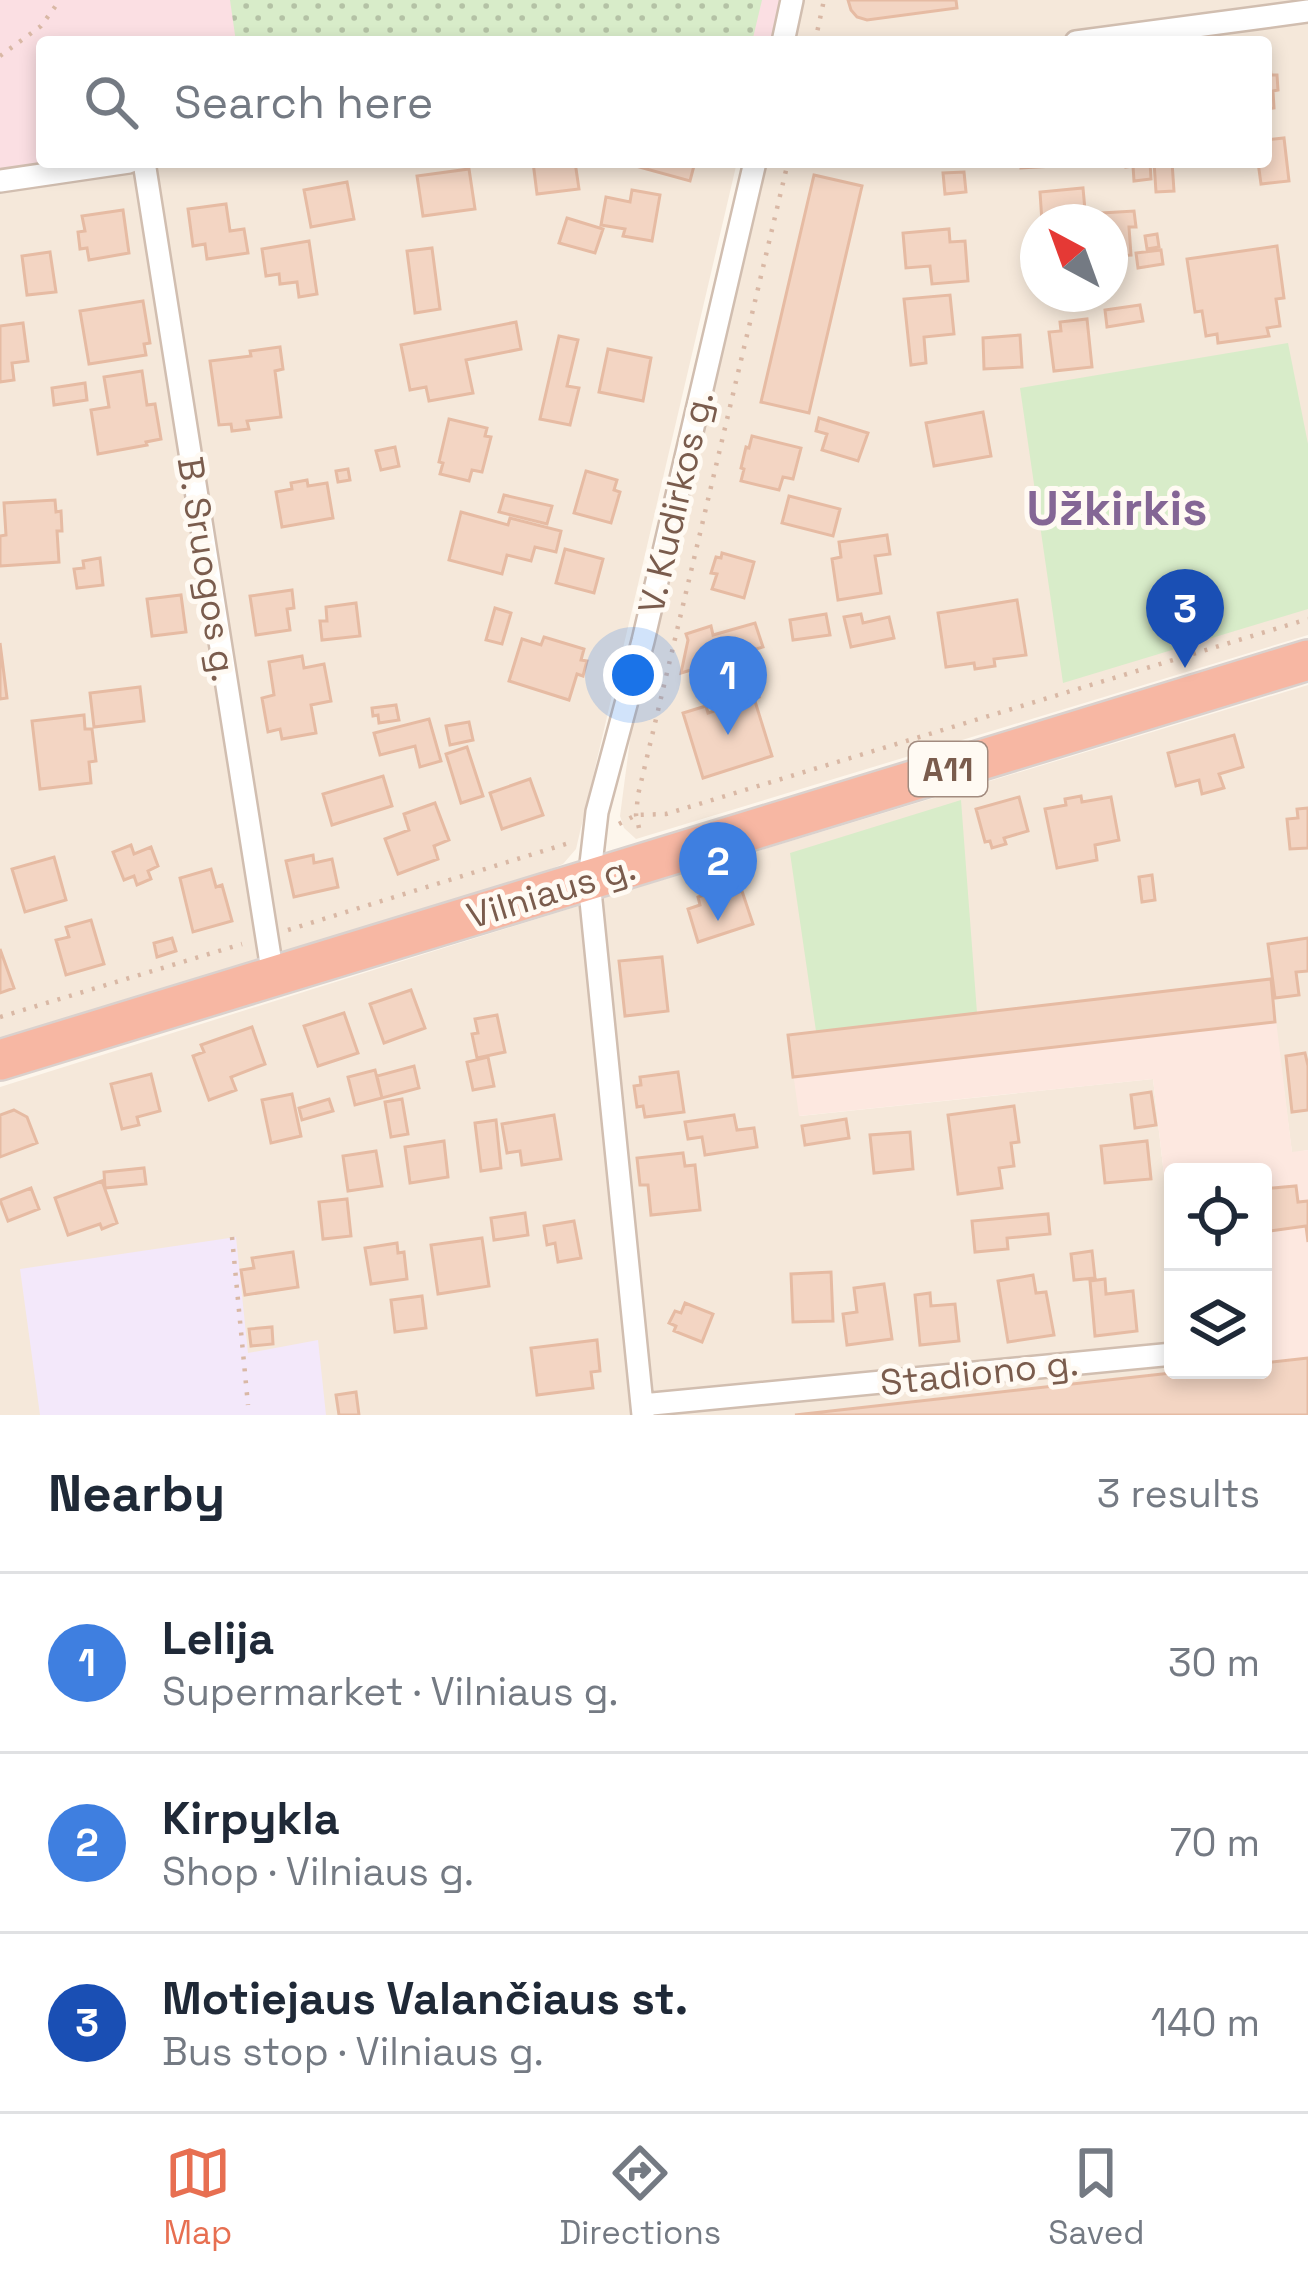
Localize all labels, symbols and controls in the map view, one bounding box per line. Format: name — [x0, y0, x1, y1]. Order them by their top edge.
search box — [36, 36, 1272, 168]
icon: search — [78, 69, 144, 135]
text: Search here — [174, 74, 433, 131]
north arrow — [1020, 204, 1128, 312]
street label: V. Kudirkos g. — [628, 386, 724, 618]
street label: B. Sruogos g. — [167, 454, 247, 685]
district label: Užkirkis — [1027, 478, 1207, 539]
pin: 3 — [1146, 569, 1224, 668]
pin: 1 — [689, 636, 767, 735]
your location — [603, 645, 663, 705]
road number: A11 — [909, 742, 987, 796]
pin: 2 — [679, 822, 757, 921]
street label: Vilniaus g. — [462, 845, 641, 939]
map controls — [1164, 1163, 1272, 1379]
button: locate — [1164, 1163, 1272, 1271]
button: layers — [1164, 1271, 1272, 1379]
street label: Stadiono g. — [878, 1340, 1080, 1406]
text: Nearby — [48, 1461, 225, 1526]
text: 3 results — [1097, 1469, 1260, 1518]
text: Lelija — [162, 1610, 274, 1667]
text: 1 — [78, 1638, 96, 1687]
text: 30 m — [1168, 1638, 1260, 1687]
text: Supermarket · Vilniaus g. — [162, 1667, 618, 1716]
text: Kirpykla — [162, 1790, 340, 1847]
text: 2 — [75, 1818, 99, 1867]
text: 70 m — [1170, 1818, 1260, 1867]
text: Shop · Vilniaus g. — [162, 1847, 474, 1896]
text: Motiejaus Valančiaus st. — [162, 1970, 688, 2027]
text: 3 — [75, 1998, 99, 2047]
text: 140 m — [1151, 1998, 1260, 2047]
text: Bus stop · Vilniaus g. — [162, 2027, 544, 2076]
tab: Map — [164, 2140, 232, 2254]
tab: Directions — [559, 2140, 721, 2254]
tab: Saved — [1048, 2140, 1144, 2254]

